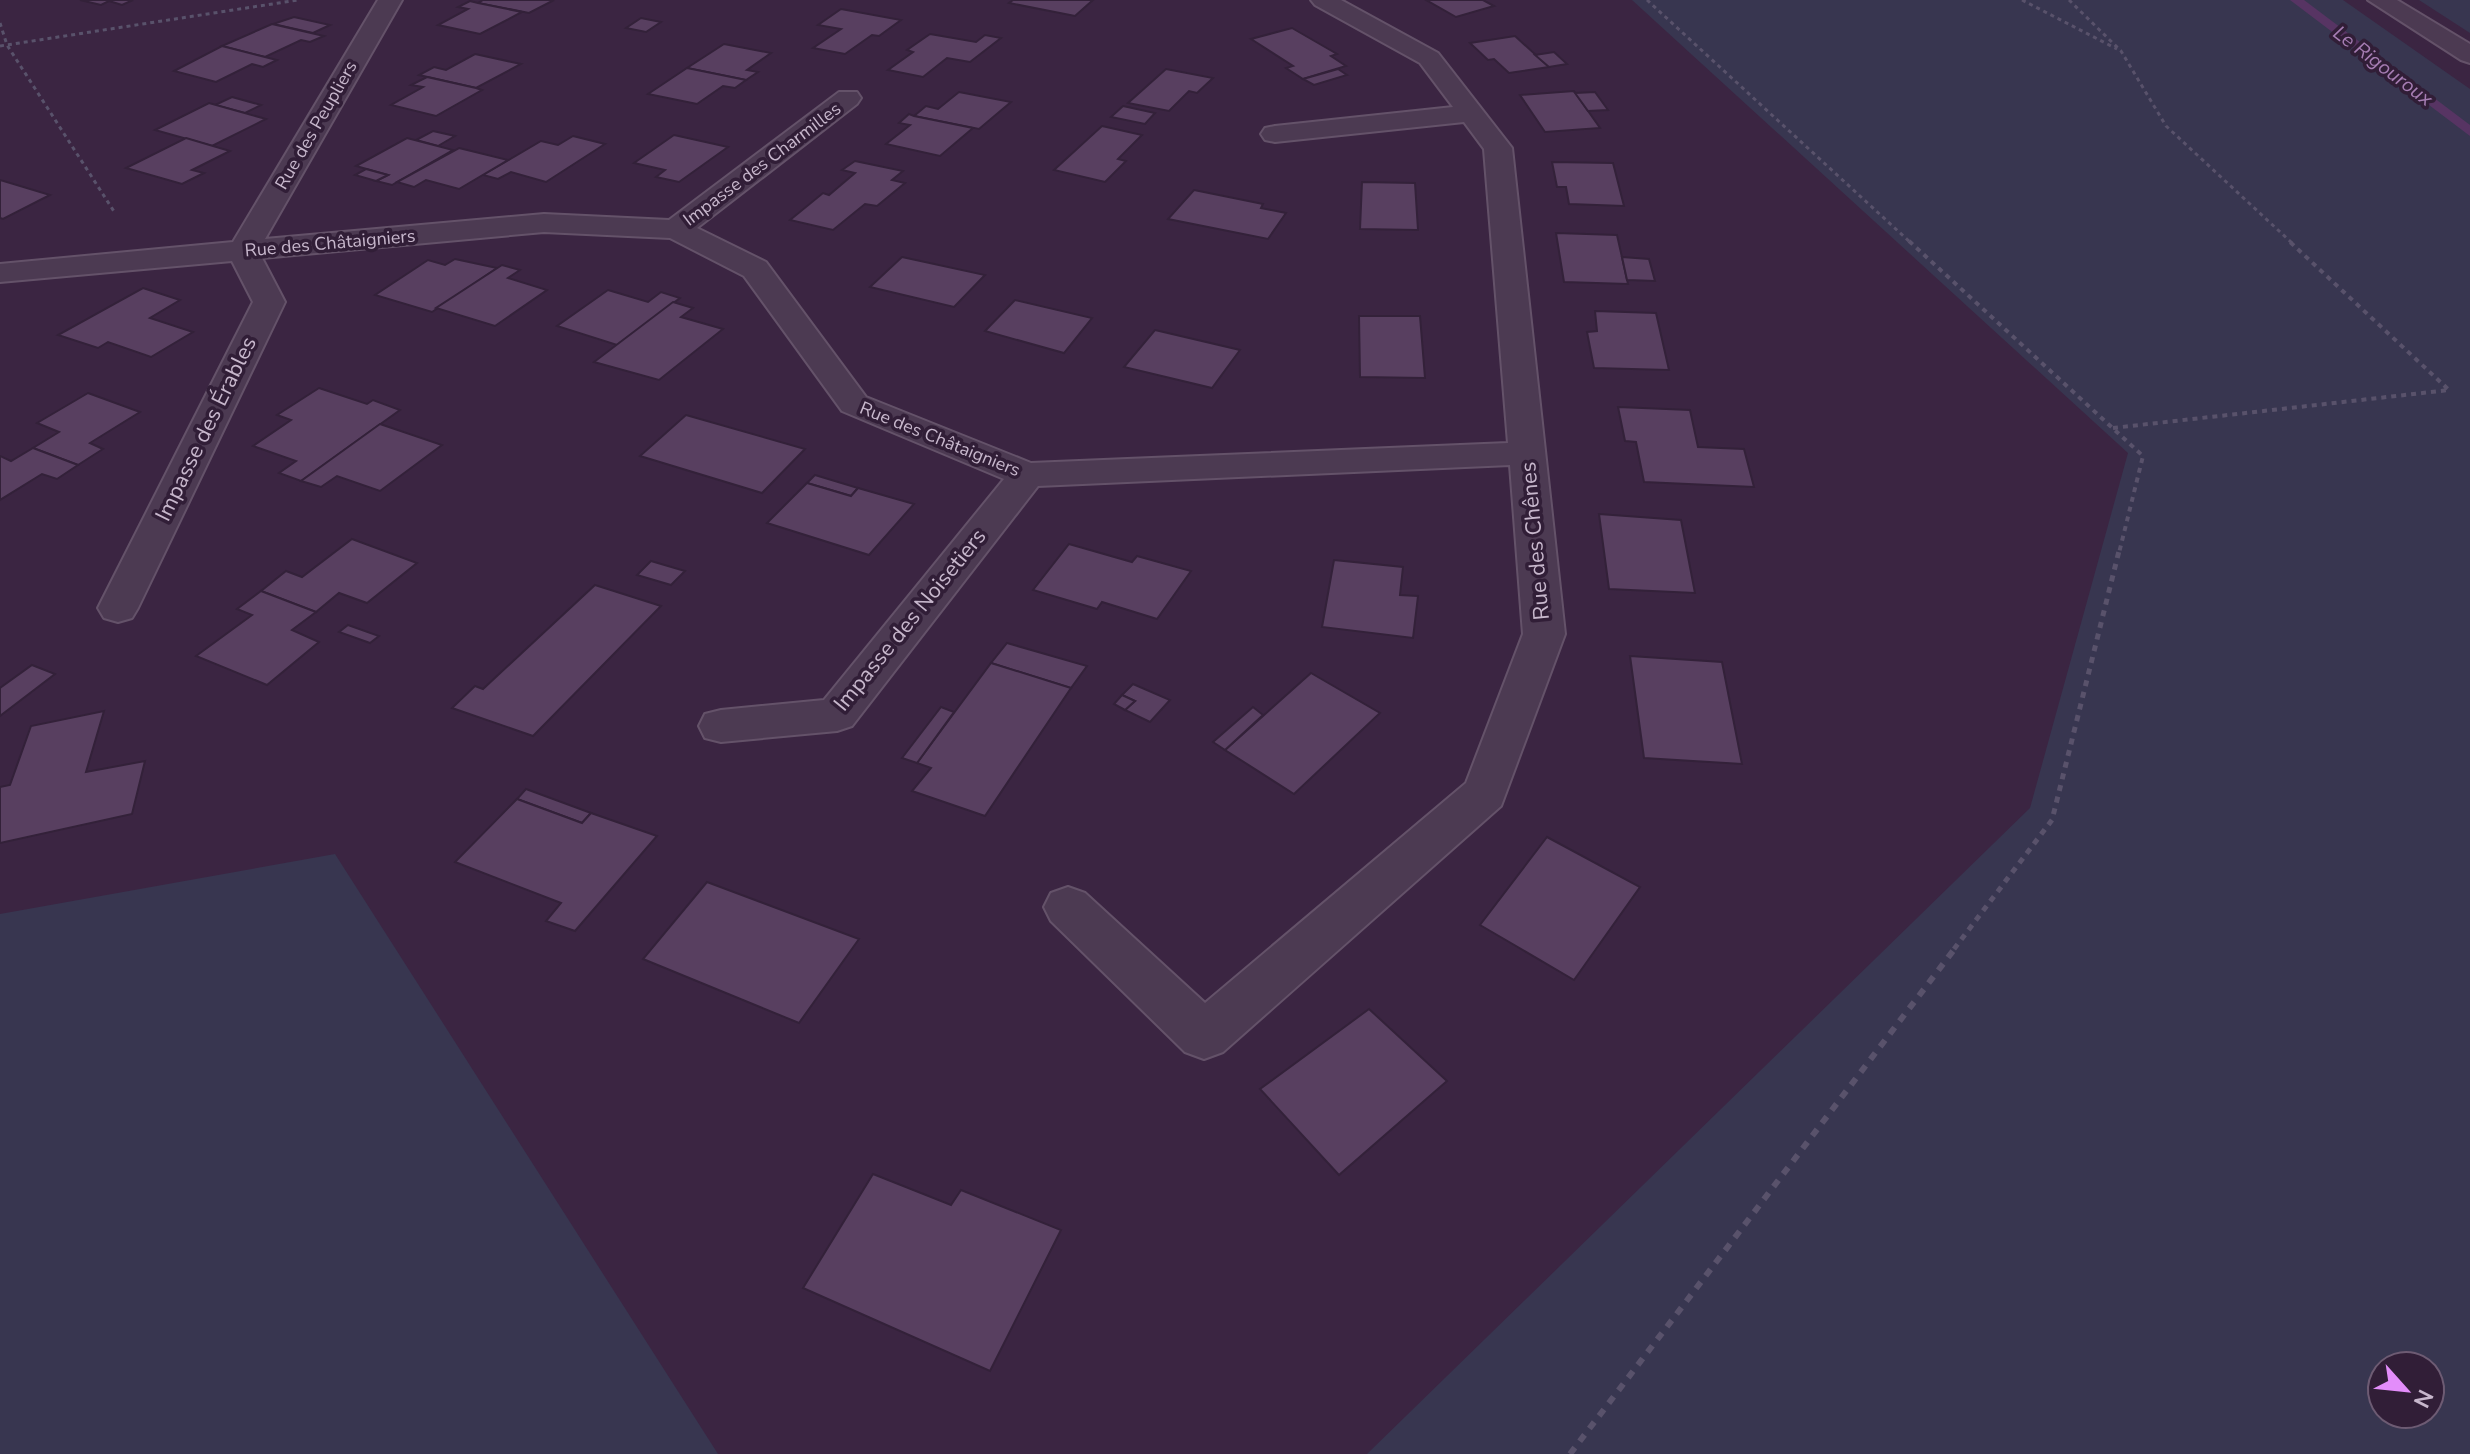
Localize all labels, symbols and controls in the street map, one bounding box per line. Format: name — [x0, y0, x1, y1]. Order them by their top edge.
water label: Le Rigouroux — [2328, 20, 2439, 113]
street label: Rue des Peupliers — [269, 56, 363, 194]
street label: Impasse des Charmilles — [678, 97, 846, 231]
street label: Rue des Châtaigniers — [244, 224, 416, 262]
street label: Impasse des Érables — [148, 332, 264, 526]
street label: Rue des Châtaigniers — [856, 396, 1024, 482]
street label: Rue des Chênes — [1513, 461, 1557, 621]
street label: Impasse des Noisetiers — [827, 522, 993, 718]
north arrow — [2366, 1350, 2446, 1430]
text: N — [2406, 1384, 2440, 1413]

